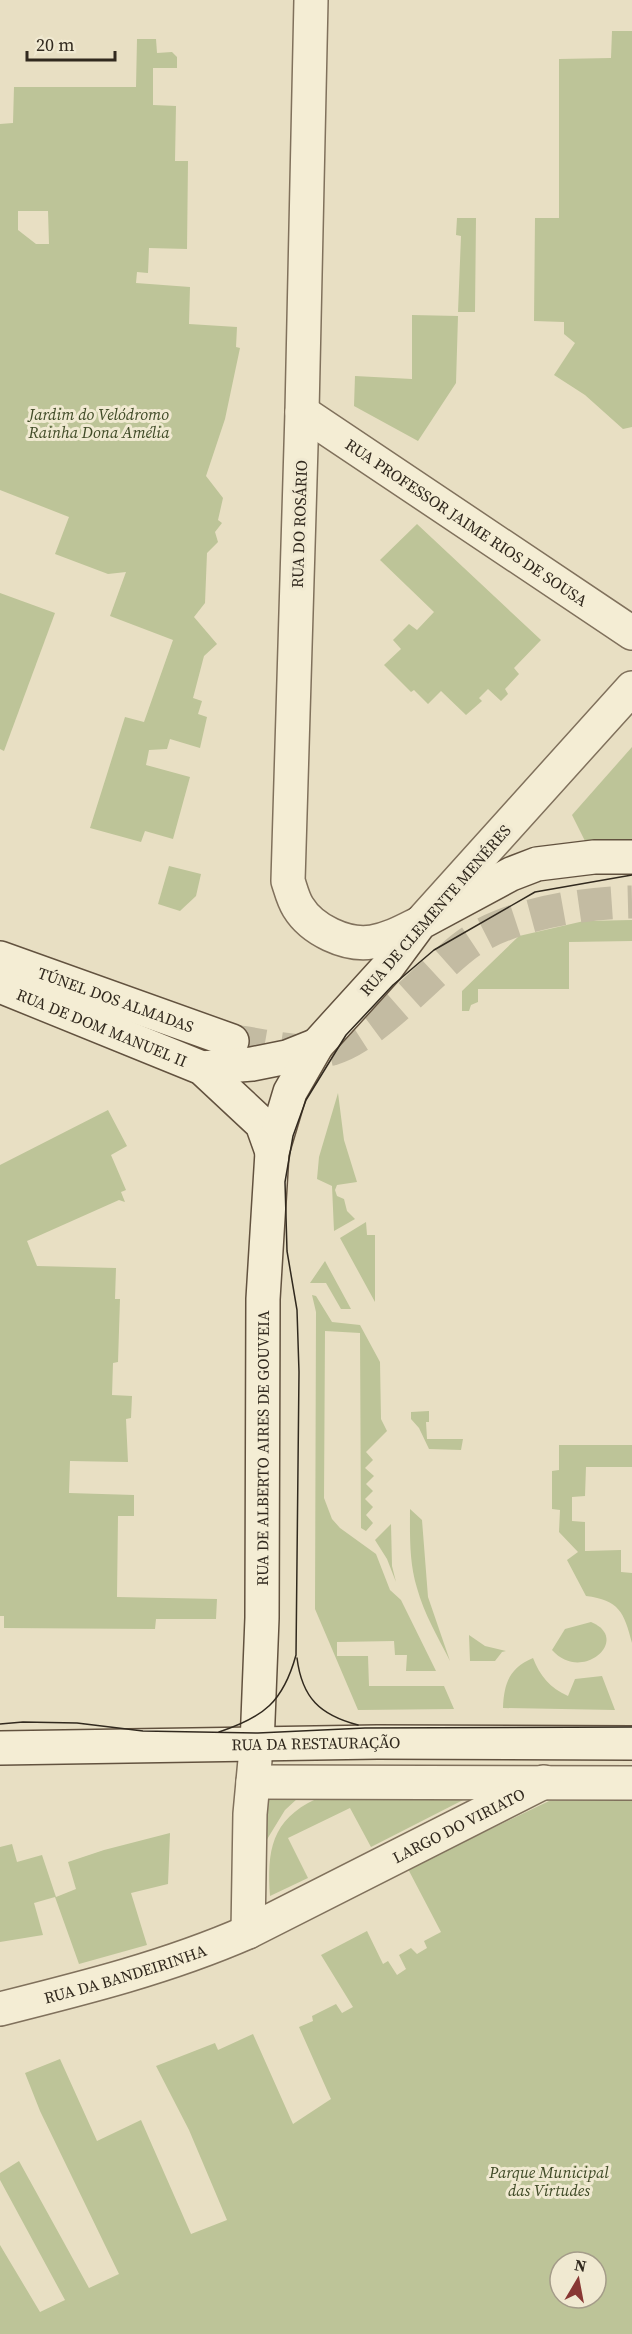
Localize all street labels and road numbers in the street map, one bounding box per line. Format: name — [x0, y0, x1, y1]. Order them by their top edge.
street label: RUA PROFESSOR JAIME RIOS DE SOUSA — [341, 433, 592, 611]
street label: RUA DO ROSÁRIO — [286, 460, 312, 588]
street label: RUA DE CLEMENTE MENÉRES — [354, 820, 516, 1000]
street label: TÚNEL DOS ALMADAS — [35, 961, 197, 1037]
street label: RUA DE DOM MANUEL II — [13, 983, 191, 1072]
street label: RUA DE ALBERTO AIRES DE GOUVEIA — [251, 1310, 274, 1586]
street label: RUA DA RESTAURAÇÃO — [231, 1731, 400, 1755]
street label: LARGO DO VIRIATO — [388, 1783, 529, 1868]
street label: RUA DA BANDEIRINHA — [42, 1939, 210, 2009]

